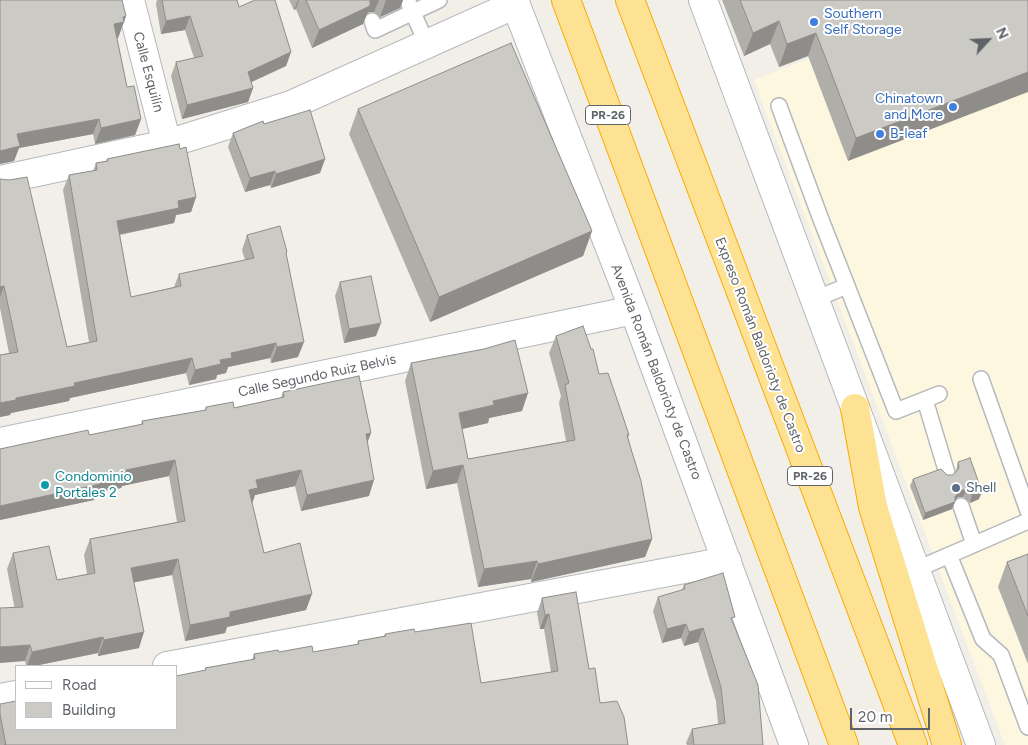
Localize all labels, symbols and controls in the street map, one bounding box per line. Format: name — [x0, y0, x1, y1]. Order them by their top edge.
place label: Southern Self Storage — [824, 6, 902, 38]
north arrow — [963, 15, 1013, 65]
marker: Southern Self Storage — [808, 16, 820, 28]
text: N — [992, 25, 1012, 42]
street label: Calle Esquilín — [129, 30, 167, 114]
place label: Chinatown and More — [875, 91, 943, 124]
marker: Chinatown and More — [947, 101, 959, 113]
road number: PR-26 — [586, 106, 630, 124]
place label: B-leaf — [890, 126, 927, 142]
marker: B-leaf — [874, 128, 886, 140]
street label: Expreso Román Baldorioty de Castro — [711, 235, 809, 455]
street label: Avenida Román Baldorioty de Castro — [607, 262, 705, 482]
street label: Calle Segundo Ruiz Belvis — [237, 351, 397, 401]
road number: PR-26 — [788, 466, 832, 486]
place label: Condominio Portales 2 — [55, 469, 132, 502]
marker: Condominio Portales 2 — [39, 479, 51, 491]
place label: Shell — [966, 480, 996, 496]
marker: Shell — [950, 482, 962, 494]
legend — [15, 665, 178, 730]
text: Road — [62, 676, 97, 694]
scale bar — [853, 698, 933, 730]
text: Building — [62, 701, 116, 719]
text: 20 m — [858, 708, 892, 726]

